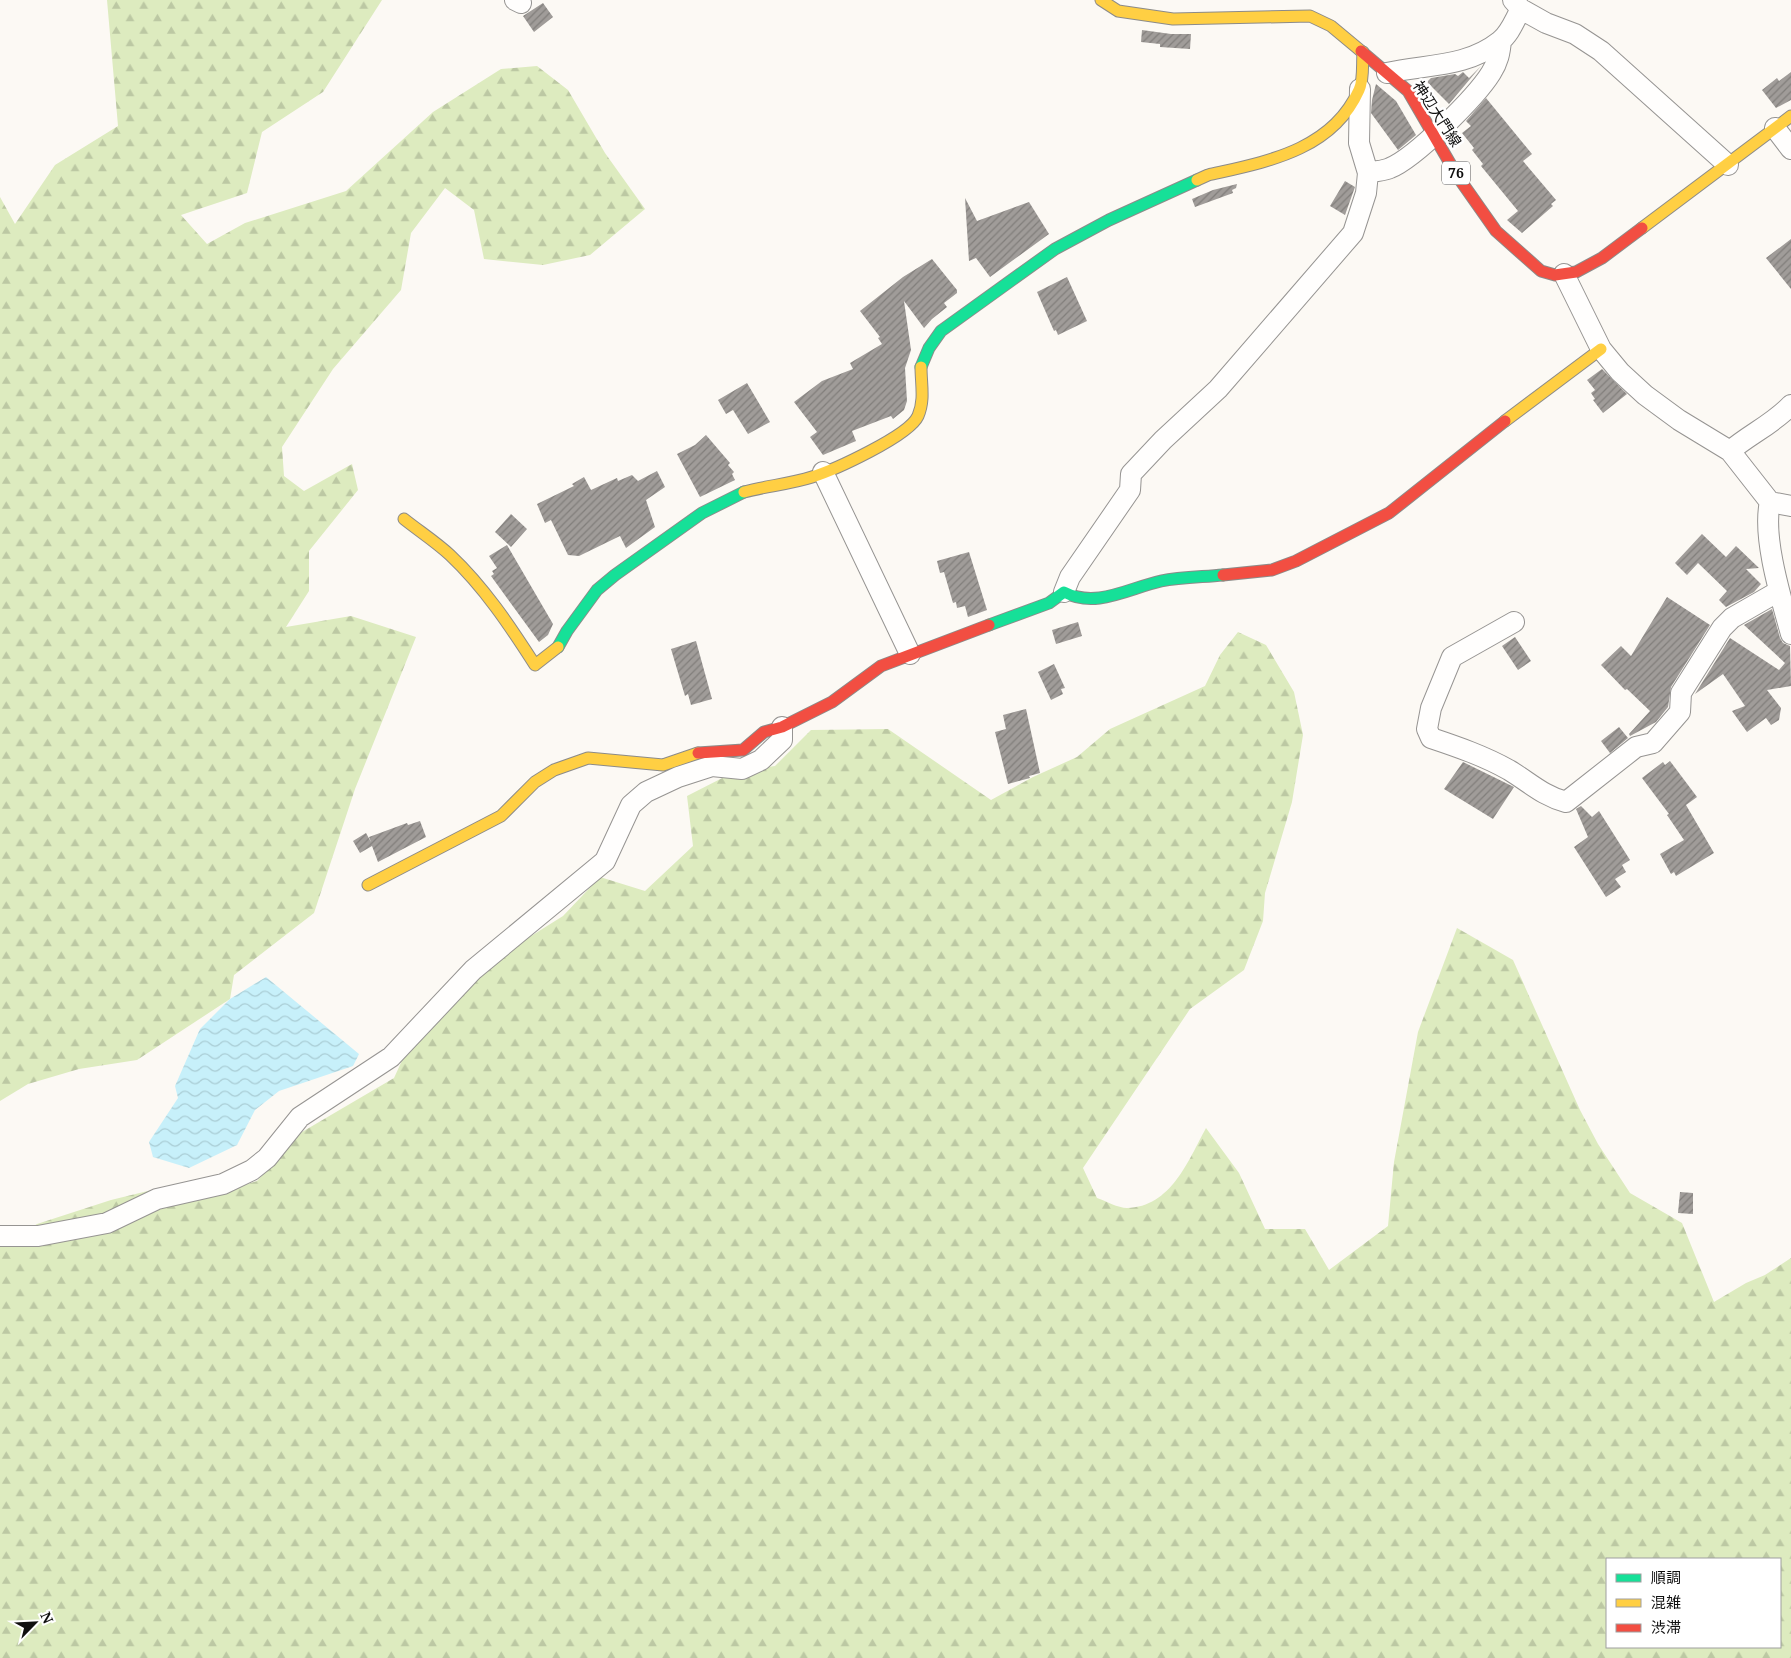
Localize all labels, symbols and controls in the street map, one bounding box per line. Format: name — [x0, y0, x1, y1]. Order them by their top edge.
street label: 神辺大門線 — [1409, 77, 1467, 150]
road number: 76 — [1442, 162, 1470, 184]
legend — [1606, 1558, 1781, 1648]
text: 順調 — [1651, 1567, 1681, 1587]
text: 混雑 — [1651, 1592, 1681, 1612]
north arrow — [10, 1598, 60, 1648]
text: N — [36, 1609, 58, 1626]
text: 渋滞 — [1651, 1617, 1681, 1637]

